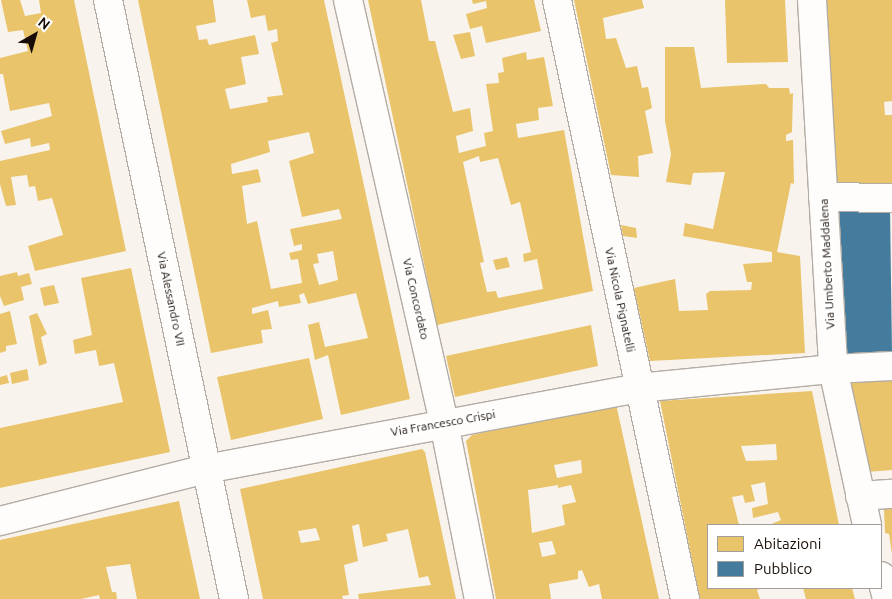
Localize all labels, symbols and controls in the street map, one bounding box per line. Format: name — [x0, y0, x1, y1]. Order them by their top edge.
north arrow — [10, 10, 60, 60]
text: N — [35, 14, 53, 33]
street label: Via Umberto Maddalena — [816, 198, 838, 330]
street label: Via Nicola Pignatelli — [602, 246, 638, 354]
street label: Via Alessandro VII — [154, 251, 188, 347]
street label: Via Concordato — [400, 257, 432, 341]
street label: Via Francesco Crispi — [389, 407, 497, 439]
legend — [707, 524, 882, 589]
text: Abitazioni — [754, 535, 821, 552]
text: Pubblico — [754, 560, 812, 577]

